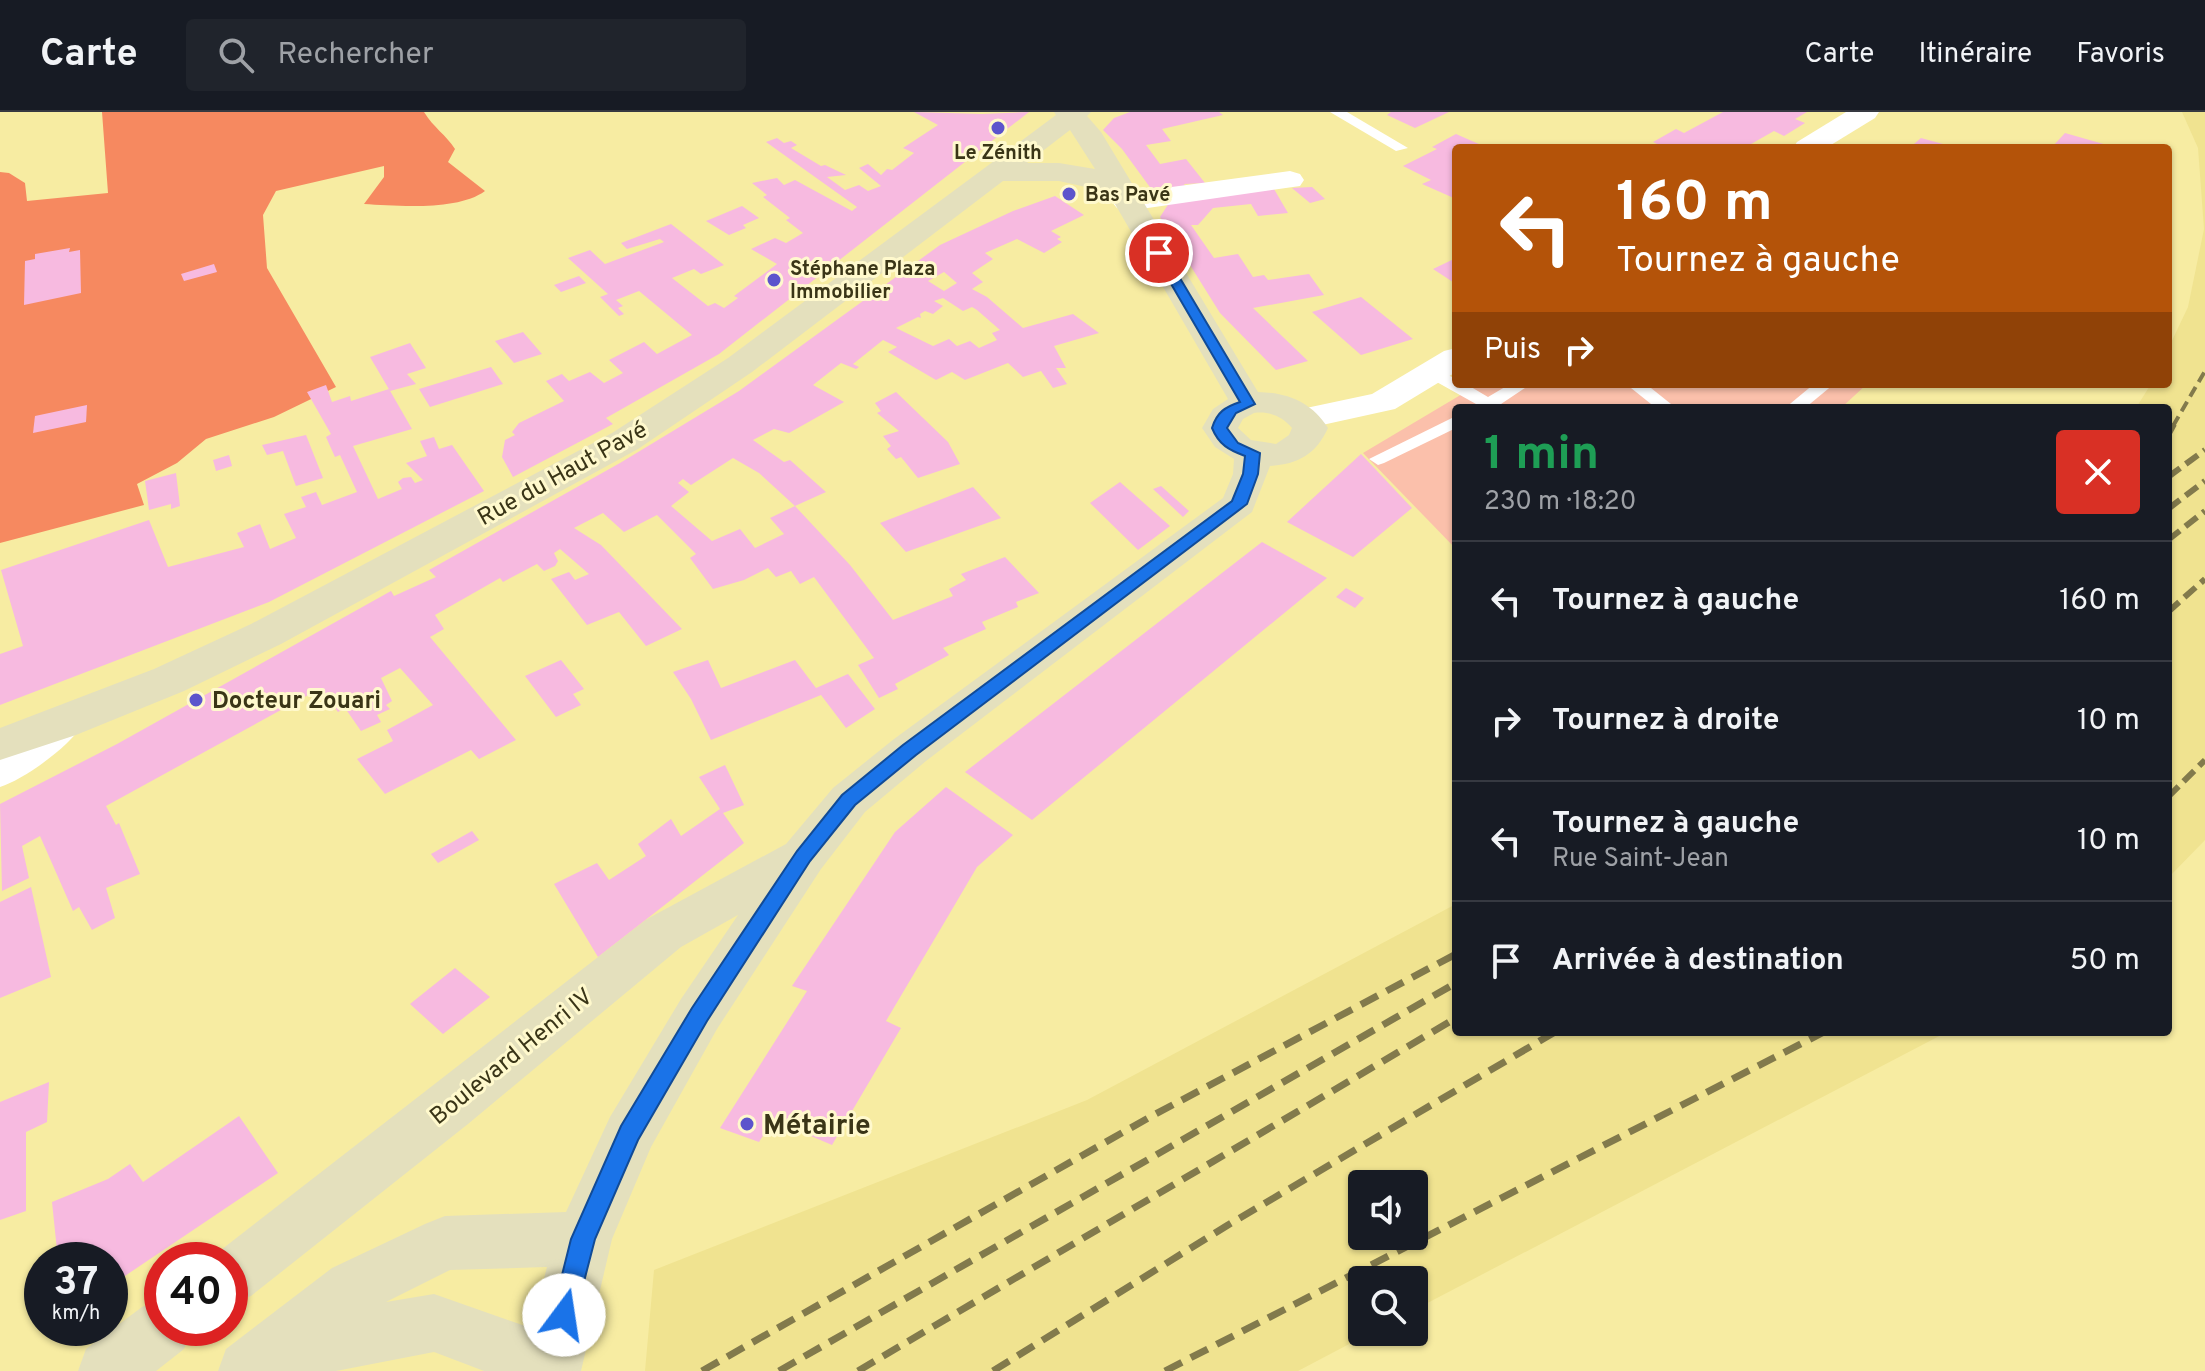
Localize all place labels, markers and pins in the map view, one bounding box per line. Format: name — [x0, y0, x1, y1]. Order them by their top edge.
marker: Le Zénith — [989, 119, 1007, 137]
place label: Le Zénith — [954, 141, 1042, 167]
place label: Bas Pavé — [1085, 183, 1170, 209]
marker: Bas Pavé — [1060, 185, 1078, 203]
pin — [1125, 219, 1193, 287]
place label: Stéphane Plaza Immobilier — [790, 257, 935, 306]
marker: Stéphane Plaza Immobilier — [765, 271, 783, 289]
place label: Docteur Zouari — [212, 687, 381, 717]
marker: Docteur Zouari — [187, 691, 205, 709]
place label: Métairie — [763, 1109, 871, 1145]
marker: Métairie — [738, 1115, 756, 1133]

